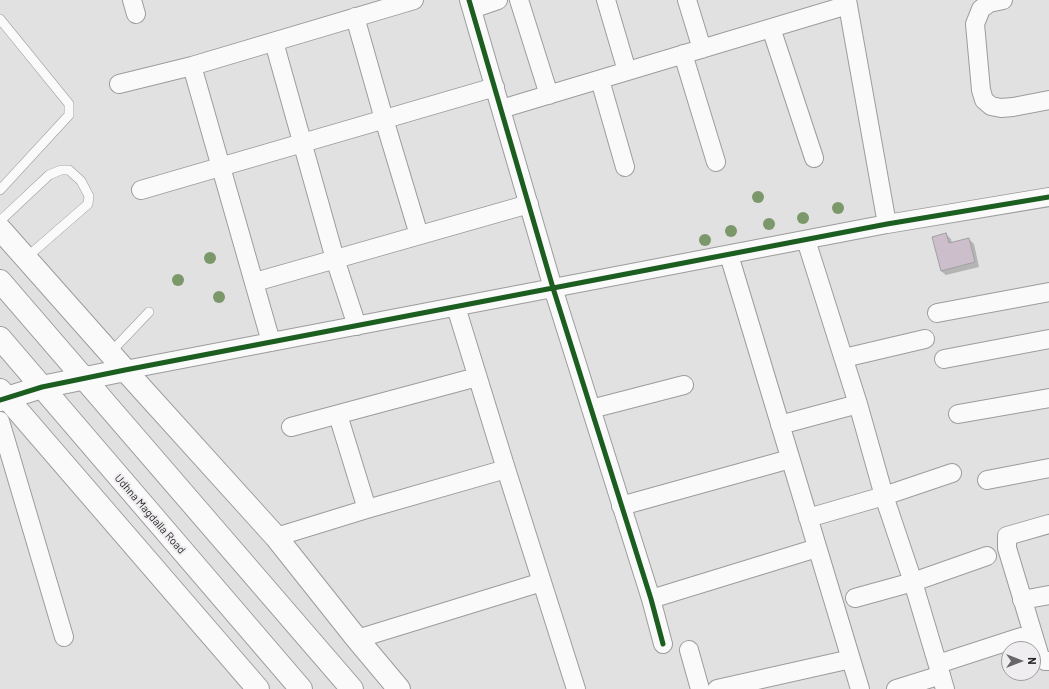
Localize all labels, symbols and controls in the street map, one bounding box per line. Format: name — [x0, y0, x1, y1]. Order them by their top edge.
street label: Udhna Magdalla Road — [112, 472, 188, 556]
north arrow — [1001, 641, 1041, 681]
text: N — [1026, 657, 1039, 665]

